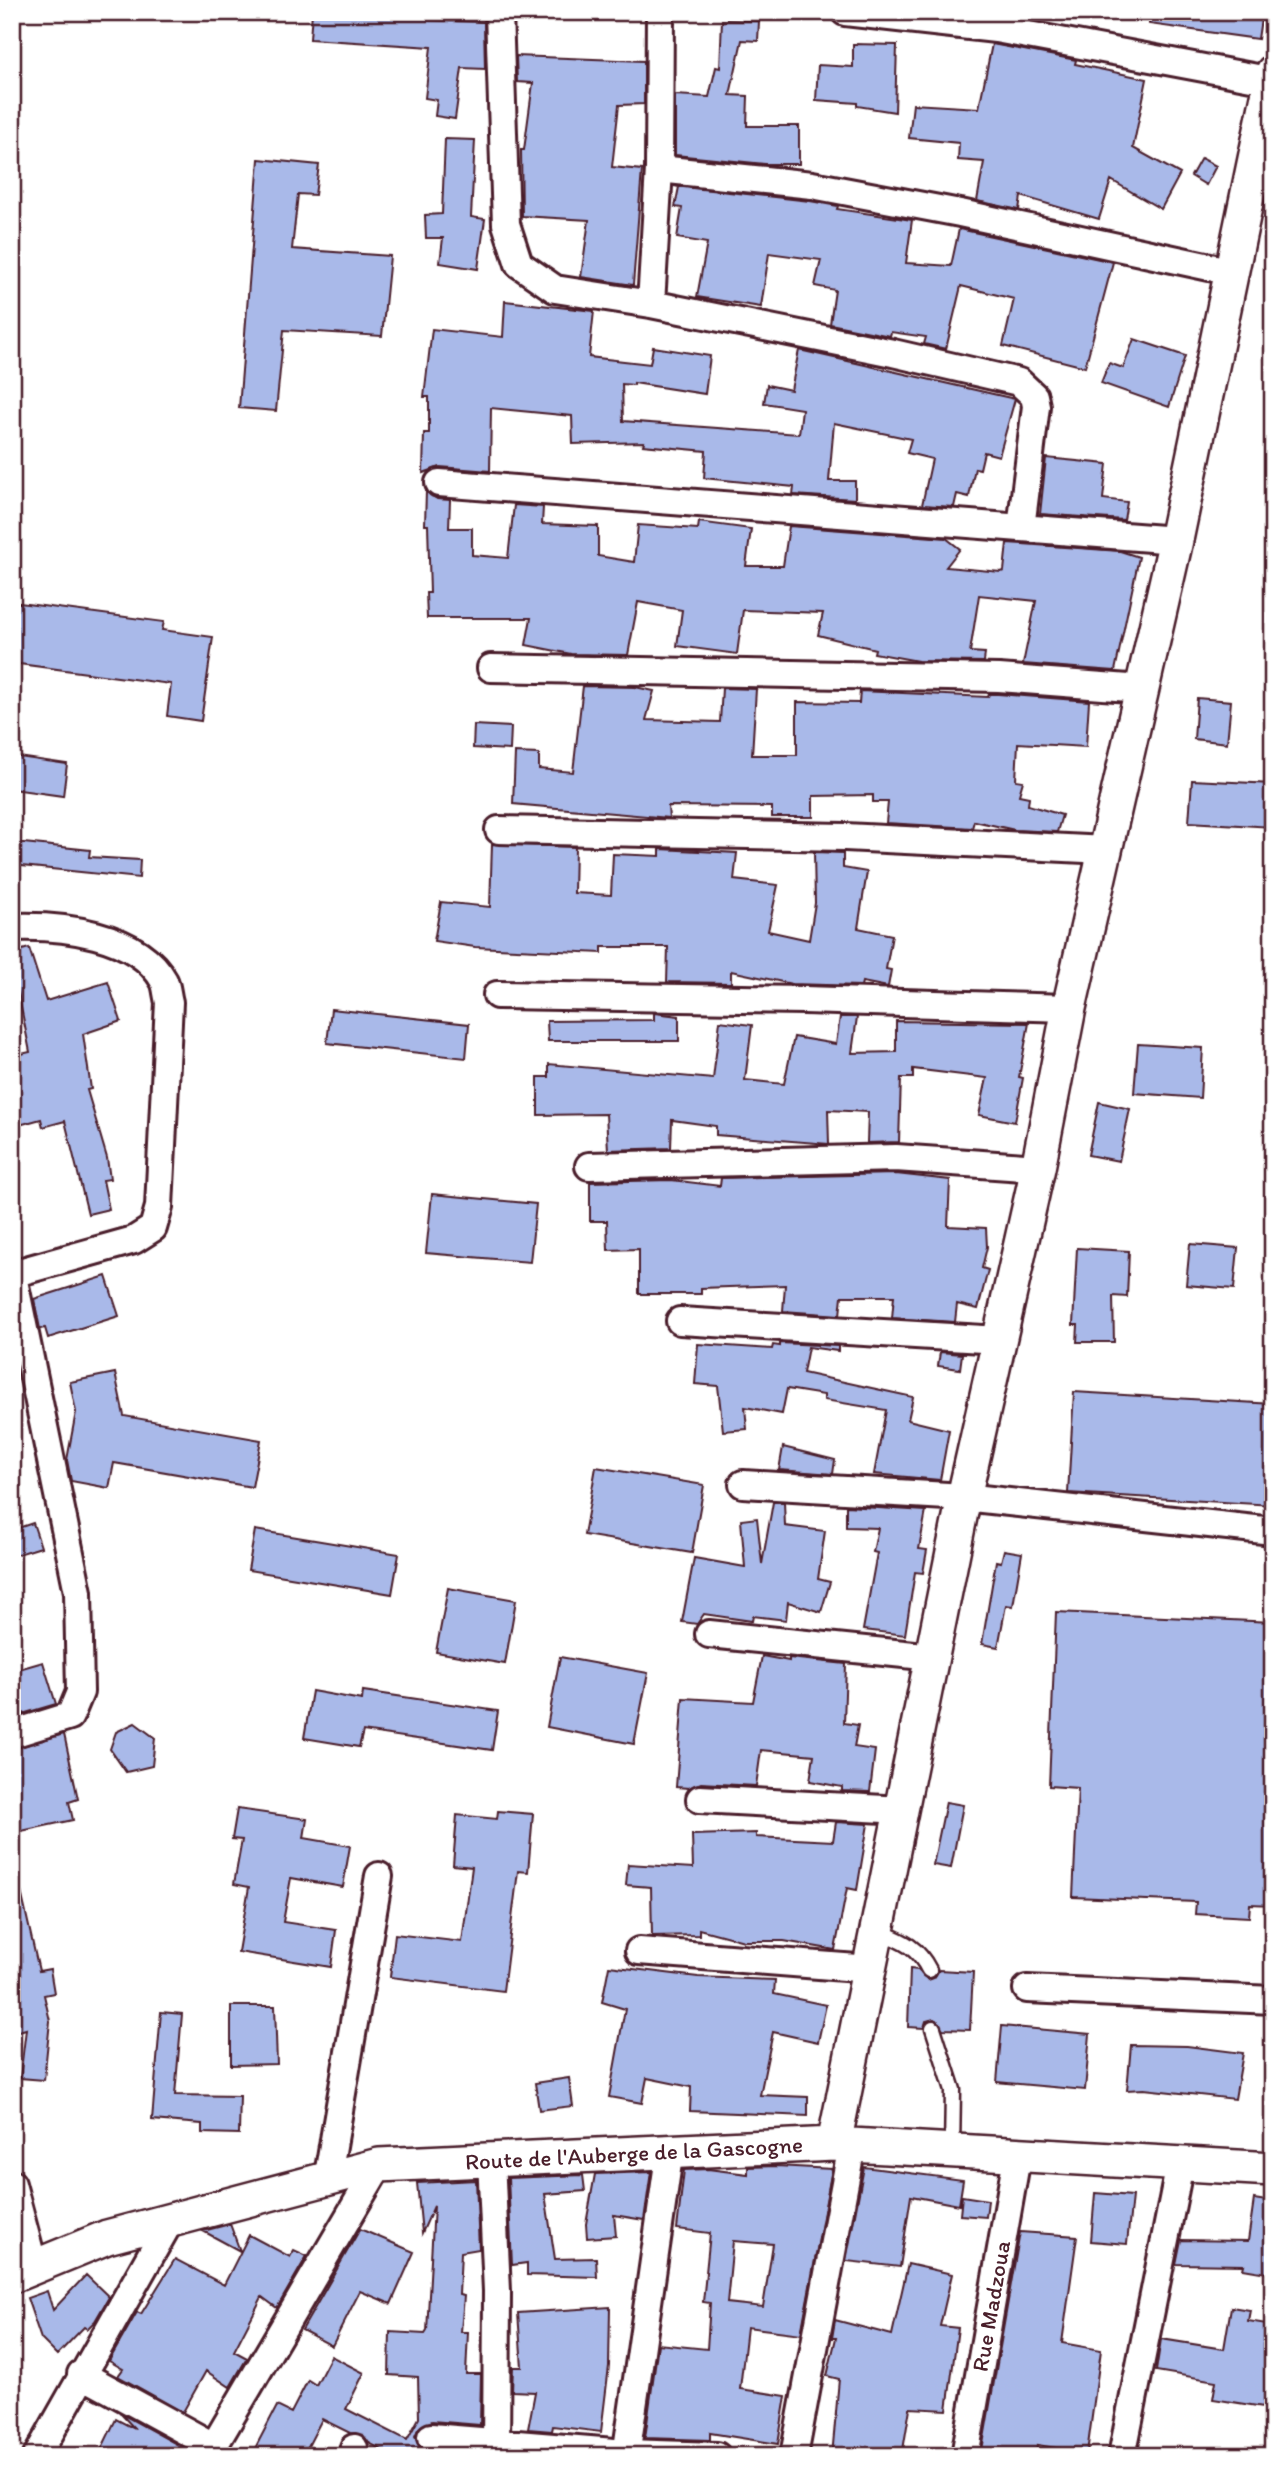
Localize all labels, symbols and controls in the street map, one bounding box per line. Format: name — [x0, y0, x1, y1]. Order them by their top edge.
street label: Route de l'Auberge de la Gascogne — [464, 2130, 804, 2176]
street label: Rue Madzoua — [966, 2238, 1016, 2374]

